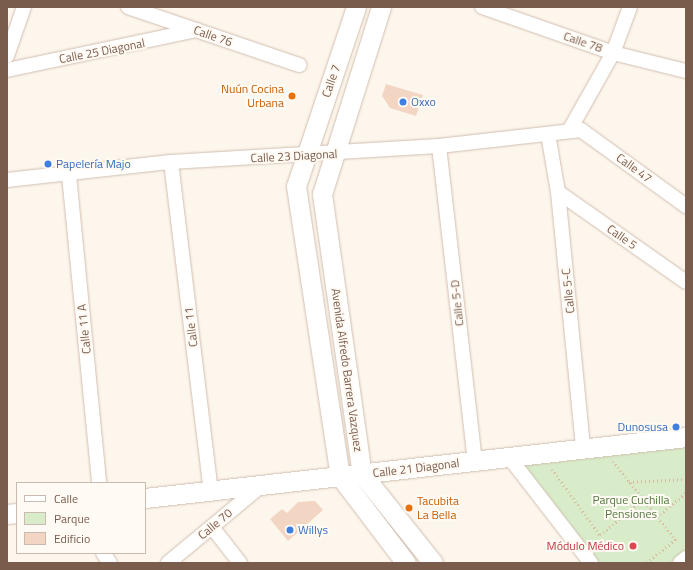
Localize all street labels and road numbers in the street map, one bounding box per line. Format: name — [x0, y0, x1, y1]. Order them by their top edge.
street label: Calle 76 — [192, 23, 234, 49]
street label: Calle 78 — [562, 29, 604, 55]
street label: Calle 25 Diagonal — [58, 36, 146, 66]
street label: Calle 7 — [319, 63, 343, 99]
street label: Calle 23 Diagonal — [250, 147, 338, 165]
street label: Calle 47 — [613, 150, 655, 186]
street label: Calle 5 — [604, 221, 640, 253]
street label: Calle 5-C — [558, 268, 578, 314]
street label: Calle 5-D — [447, 279, 467, 327]
street label: Avenida Alfredo Barrera Vazquez — [328, 287, 366, 453]
street label: Calle 11 A — [74, 303, 94, 355]
street label: Calle 11 — [181, 306, 201, 348]
street label: Calle 21 Diagonal — [372, 456, 460, 480]
street label: Calle 70 — [195, 506, 235, 542]

